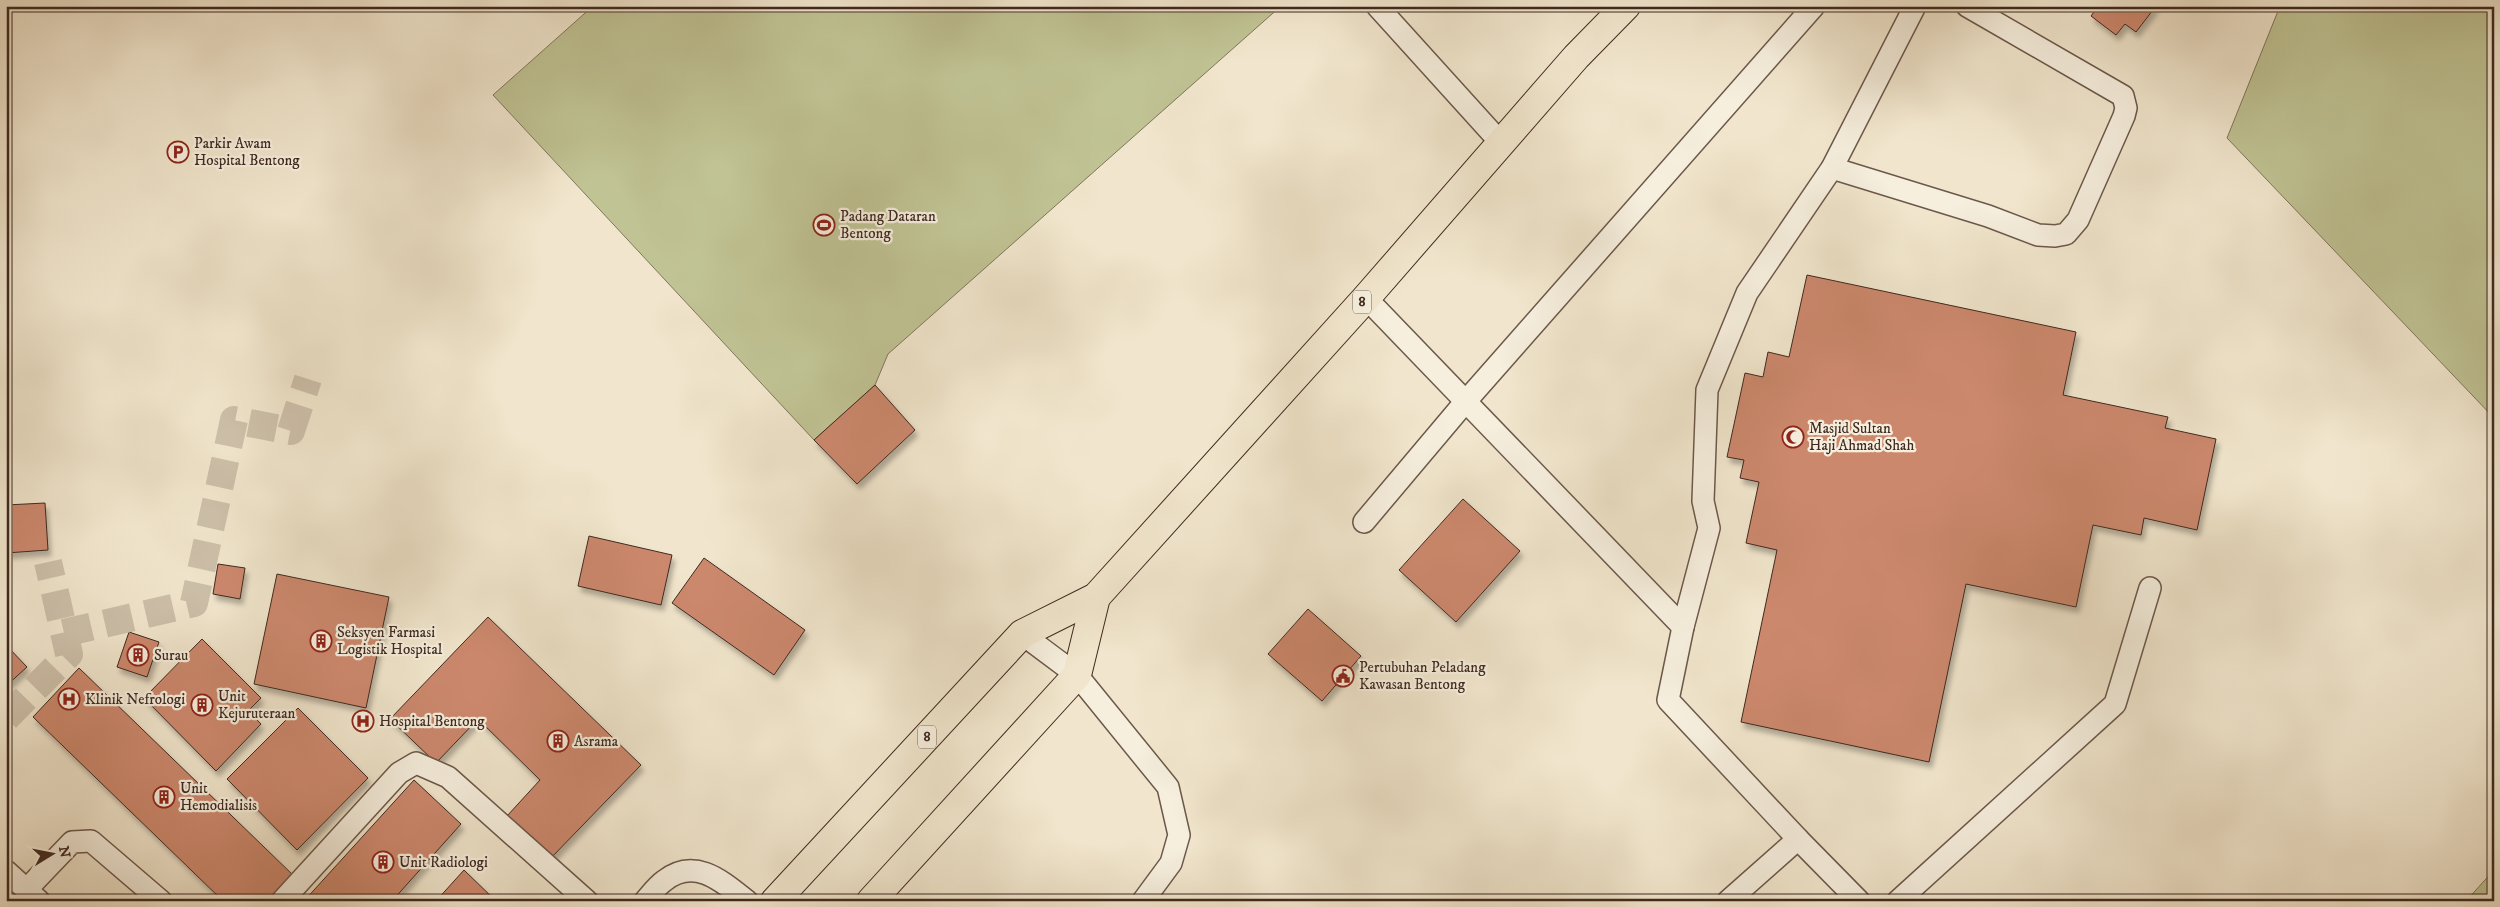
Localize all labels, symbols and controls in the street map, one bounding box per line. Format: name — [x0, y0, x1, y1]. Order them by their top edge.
place label: Parkir Awam Hospital Bentong — [194, 134, 300, 170]
parking icon: Parkir Awam Hospital Bentong — [166, 140, 190, 164]
place label: Padang Dataran Bentong — [840, 207, 936, 243]
sports icon: Padang Dataran Bentong — [812, 213, 836, 237]
road number: 8 — [1353, 290, 1371, 314]
place label: Masjid Sultan Haji Ahmad Shah — [1809, 419, 1914, 455]
mosque icon: Masjid Sultan Haji Ahmad Shah — [1781, 425, 1805, 449]
place label: Seksyen Farmasi Logistik Hospital — [337, 623, 443, 659]
building icon: Seksyen Farmasi Logistik Hospital — [309, 629, 333, 653]
building icon: Surau — [126, 643, 150, 667]
place label: Surau — [154, 646, 188, 665]
place label: Pertubuhan Peladang Kawasan Bentong — [1359, 658, 1486, 694]
public building icon: Pertubuhan Peladang Kawasan Bentong — [1331, 664, 1355, 688]
hospital icon: Klinik Nefrologi — [57, 687, 81, 711]
place label: Unit Kejuruteraan — [218, 687, 296, 723]
place label: Klinik Nefrologi — [85, 690, 185, 709]
building icon: Unit Kejuruteraan — [190, 693, 214, 717]
hospital icon: Hospital Bentong — [351, 709, 375, 733]
place label: Hospital Bentong — [379, 712, 485, 731]
road number: 8 — [918, 726, 936, 749]
building icon: Asrama — [546, 729, 570, 753]
place label: Asrama — [574, 732, 619, 751]
place label: Unit Hemodialisis — [180, 779, 257, 815]
building icon: Unit Hemodialisis — [152, 785, 176, 809]
north arrow — [28, 830, 78, 880]
text: N — [54, 845, 74, 860]
building icon: Unit Radiologi — [371, 850, 395, 874]
place label: Unit Radiologi — [399, 853, 488, 872]

